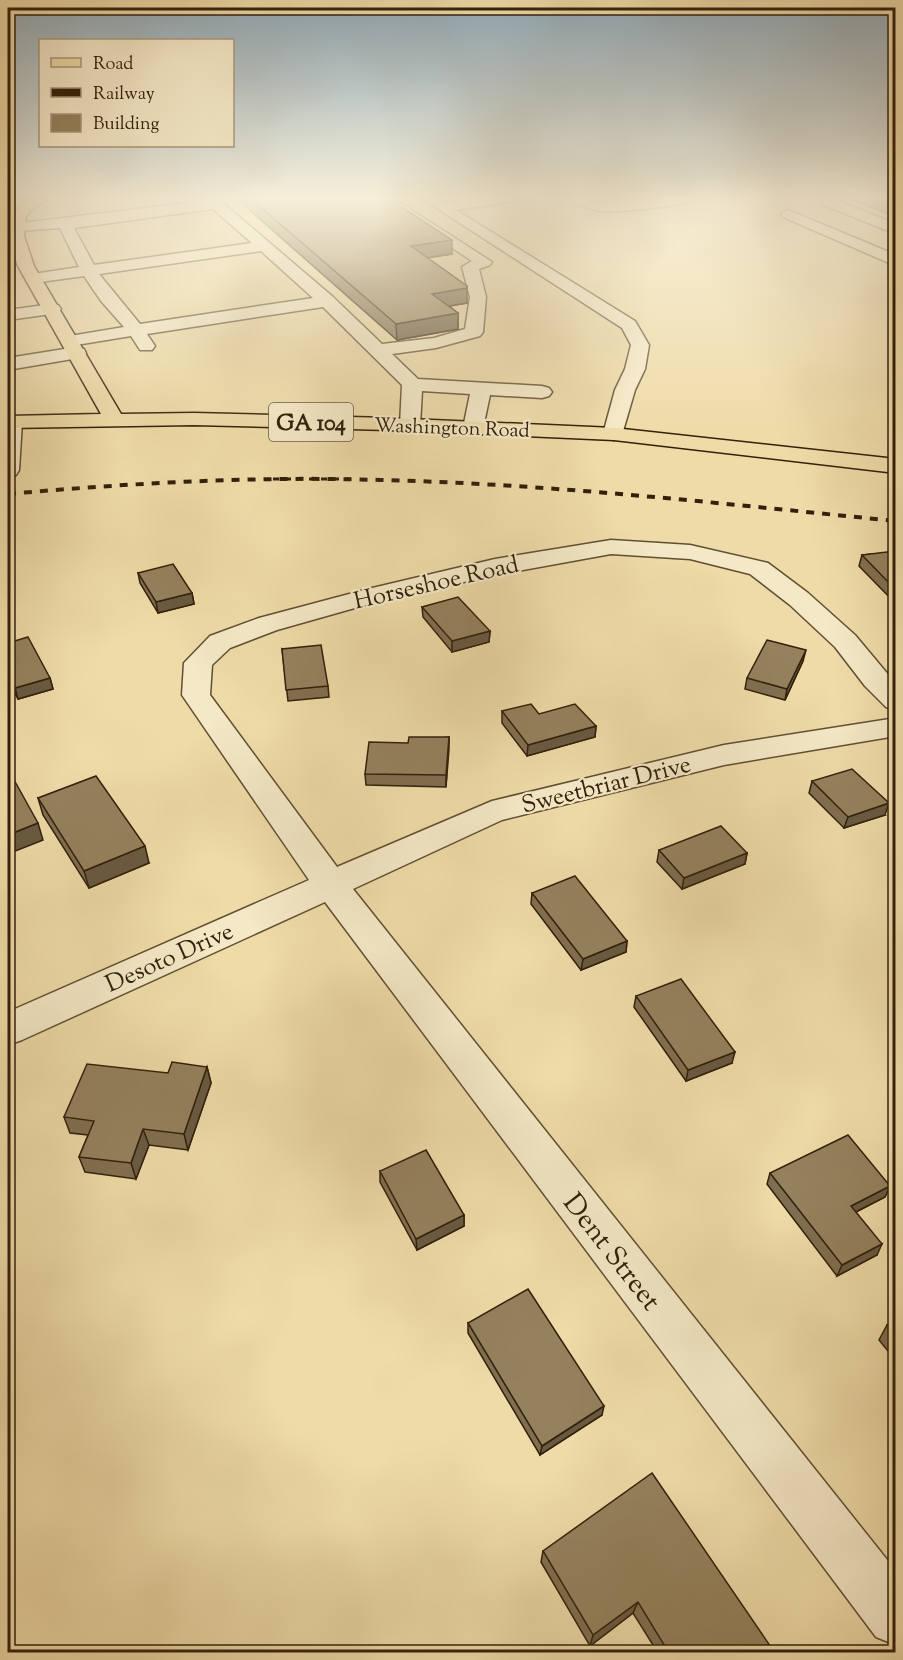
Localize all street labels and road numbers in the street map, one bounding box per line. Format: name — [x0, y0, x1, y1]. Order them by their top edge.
road number: GA 104 — [269, 403, 353, 441]
street label: Washington Road — [374, 412, 530, 447]
street label: Horseshoe Road — [351, 548, 523, 619]
street label: Sweetbriar Drive — [518, 748, 695, 823]
street label: Desoto Drive — [100, 915, 239, 1002]
street label: Dent Street — [552, 1186, 670, 1320]

